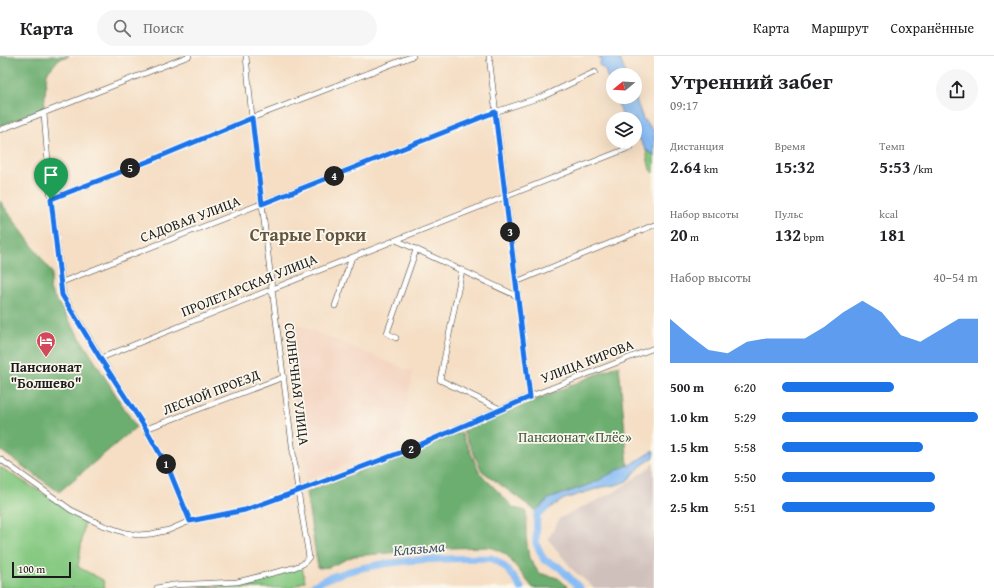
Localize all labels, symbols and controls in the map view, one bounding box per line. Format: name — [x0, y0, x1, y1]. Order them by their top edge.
search box — [97, 10, 377, 46]
text: Карта — [20, 14, 73, 42]
icon: search — [111, 17, 133, 39]
text: Поиск — [143, 17, 184, 38]
text: Карта — [753, 18, 789, 38]
text: Маршрут — [811, 18, 869, 38]
text: Сохранённые — [891, 18, 974, 38]
text: Утренний забег — [670, 65, 833, 97]
north arrow — [606, 68, 642, 104]
map controls — [606, 68, 642, 148]
button: share — [936, 69, 978, 111]
text: 09:17 — [670, 96, 698, 115]
button: layers — [606, 112, 642, 148]
text: Дистанция — [670, 138, 724, 154]
text: Время — [775, 138, 805, 154]
text: Темп — [879, 138, 905, 154]
text: 2.64 — [670, 154, 701, 179]
text: 15:32 — [775, 154, 815, 179]
text: 5:53 — [879, 154, 911, 179]
pin — [34, 158, 68, 199]
pin: 5 — [120, 158, 140, 178]
text: 5 — [127, 160, 133, 176]
text: km — [701, 161, 718, 177]
text: /km — [911, 161, 933, 177]
icon: arrive — [40, 164, 62, 186]
pin: 4 — [324, 166, 344, 186]
text: 4 — [331, 168, 337, 184]
street label: САДОВАЯ УЛИЦА — [137, 191, 243, 247]
text: Набор высоты — [670, 206, 739, 222]
text: Пульс — [775, 206, 803, 222]
text: kcal — [879, 206, 898, 222]
district label: Старые Горки — [250, 221, 366, 248]
pin: 3 — [500, 222, 520, 242]
text: 20 — [670, 222, 688, 247]
text: 132 — [775, 222, 801, 247]
text: 181 — [879, 222, 906, 247]
text: 3 — [507, 224, 513, 240]
text: m — [688, 229, 699, 245]
text: bpm — [801, 229, 824, 245]
street label: ПРОЛЕТАРСКАЯ УЛИЦА — [178, 248, 321, 321]
text: Набор высоты — [670, 268, 751, 287]
text: 40–54 m — [933, 268, 978, 287]
street label: СОЛНЕЧНАЯ УЛИЦА — [280, 322, 315, 447]
hotel icon: Пансионат "Болшево" — [35, 330, 57, 358]
street label: УЛИЦА КИРОВА — [538, 334, 637, 388]
place label: Пансионат "Болшево" — [10, 357, 82, 393]
street label: ЛЕСНОЙ ПРОЕЗД — [160, 364, 262, 420]
text: 500 m — [670, 378, 704, 397]
text: 6:20 — [734, 378, 756, 397]
text: 1.0 km — [670, 408, 709, 427]
text: 5:29 — [734, 408, 756, 427]
park label: Пансионат «Плёс» — [518, 427, 632, 447]
text: 1.5 km — [670, 438, 709, 457]
text: 5:58 — [734, 438, 756, 457]
pin: 2 — [401, 439, 421, 459]
text: 2 — [408, 441, 414, 457]
pin: 1 — [156, 454, 176, 474]
text: 1 — [163, 456, 169, 472]
text: 2.0 km — [670, 468, 709, 487]
text: 5:50 — [734, 468, 756, 487]
text: 2.5 km — [670, 498, 709, 517]
text: 5:51 — [734, 498, 756, 517]
water label: Клязьма — [392, 535, 446, 561]
scale bar — [12, 560, 71, 579]
text: 100 m — [18, 561, 45, 577]

